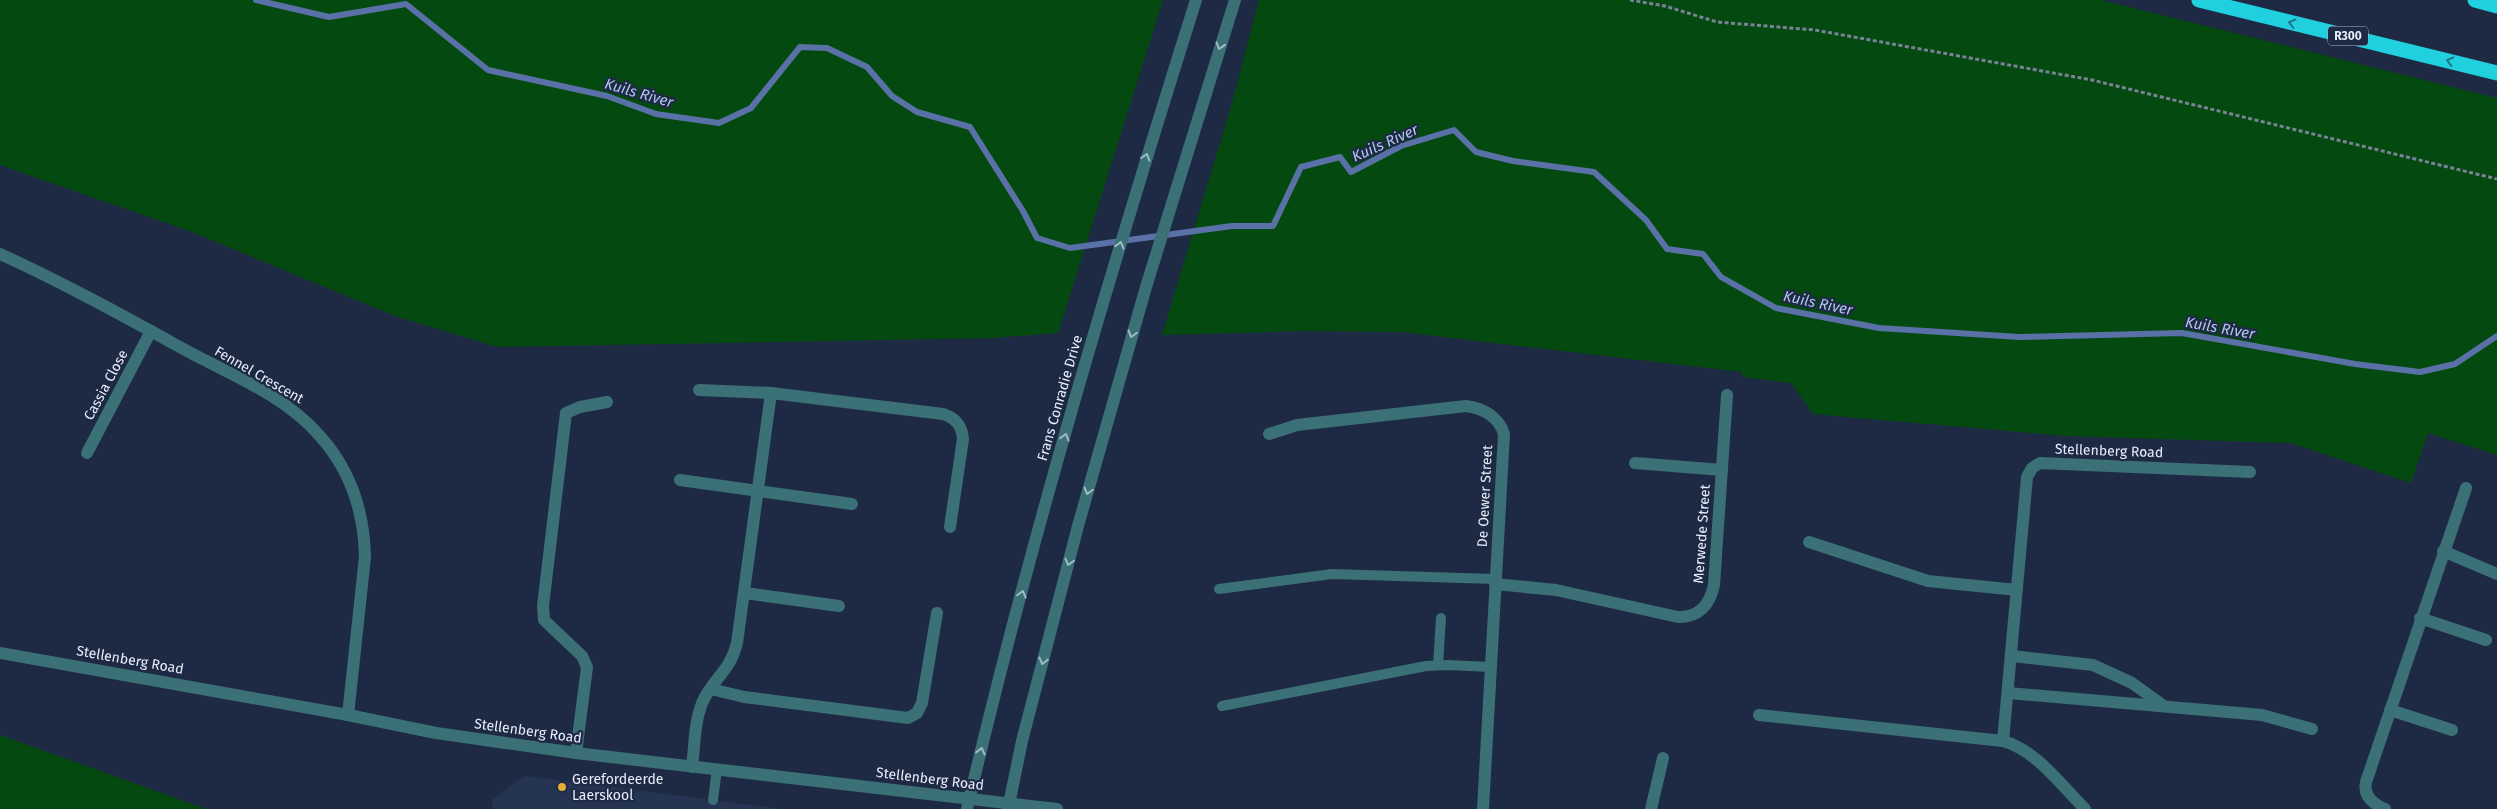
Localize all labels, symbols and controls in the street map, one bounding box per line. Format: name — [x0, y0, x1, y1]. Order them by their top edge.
one-way arrow — [2287, 18, 2296, 29]
road number: R300 — [2328, 27, 2368, 46]
one-way arrow — [1215, 42, 1225, 50]
one-way arrow — [2445, 56, 2454, 67]
water label: Kuils River — [603, 75, 677, 112]
water label: Kuils River — [1349, 120, 1422, 166]
one-way arrow — [1141, 153, 1151, 161]
one-way arrow — [1114, 242, 1124, 250]
water label: Kuils River — [1782, 287, 1856, 319]
water label: Kuils River — [2184, 313, 2258, 343]
one-way arrow — [1128, 330, 1138, 338]
street label: Frans Conradie Drive — [1034, 333, 1086, 463]
street label: Fennel Crescent — [211, 343, 307, 408]
street label: Cassia Close — [80, 347, 132, 423]
one-way arrow — [1059, 434, 1069, 442]
street label: Stellenberg Road — [2054, 441, 2164, 461]
street label: De Oewer Street — [1474, 443, 1496, 548]
street label: Merwede Street — [1690, 483, 1714, 584]
one-way arrow — [1084, 486, 1094, 494]
one-way arrow — [1064, 557, 1075, 566]
one-way arrow — [1016, 590, 1027, 598]
street label: Stellenberg Road — [75, 642, 185, 678]
one-way arrow — [1038, 657, 1048, 665]
street label: Stellenberg Road — [473, 715, 583, 747]
one-way arrow — [976, 748, 986, 756]
street label: Stellenberg Road — [875, 764, 985, 794]
place label: Gerefordeerde Laerskool — [572, 771, 663, 804]
marker: Gerefordeerde Laerskool — [556, 781, 568, 793]

